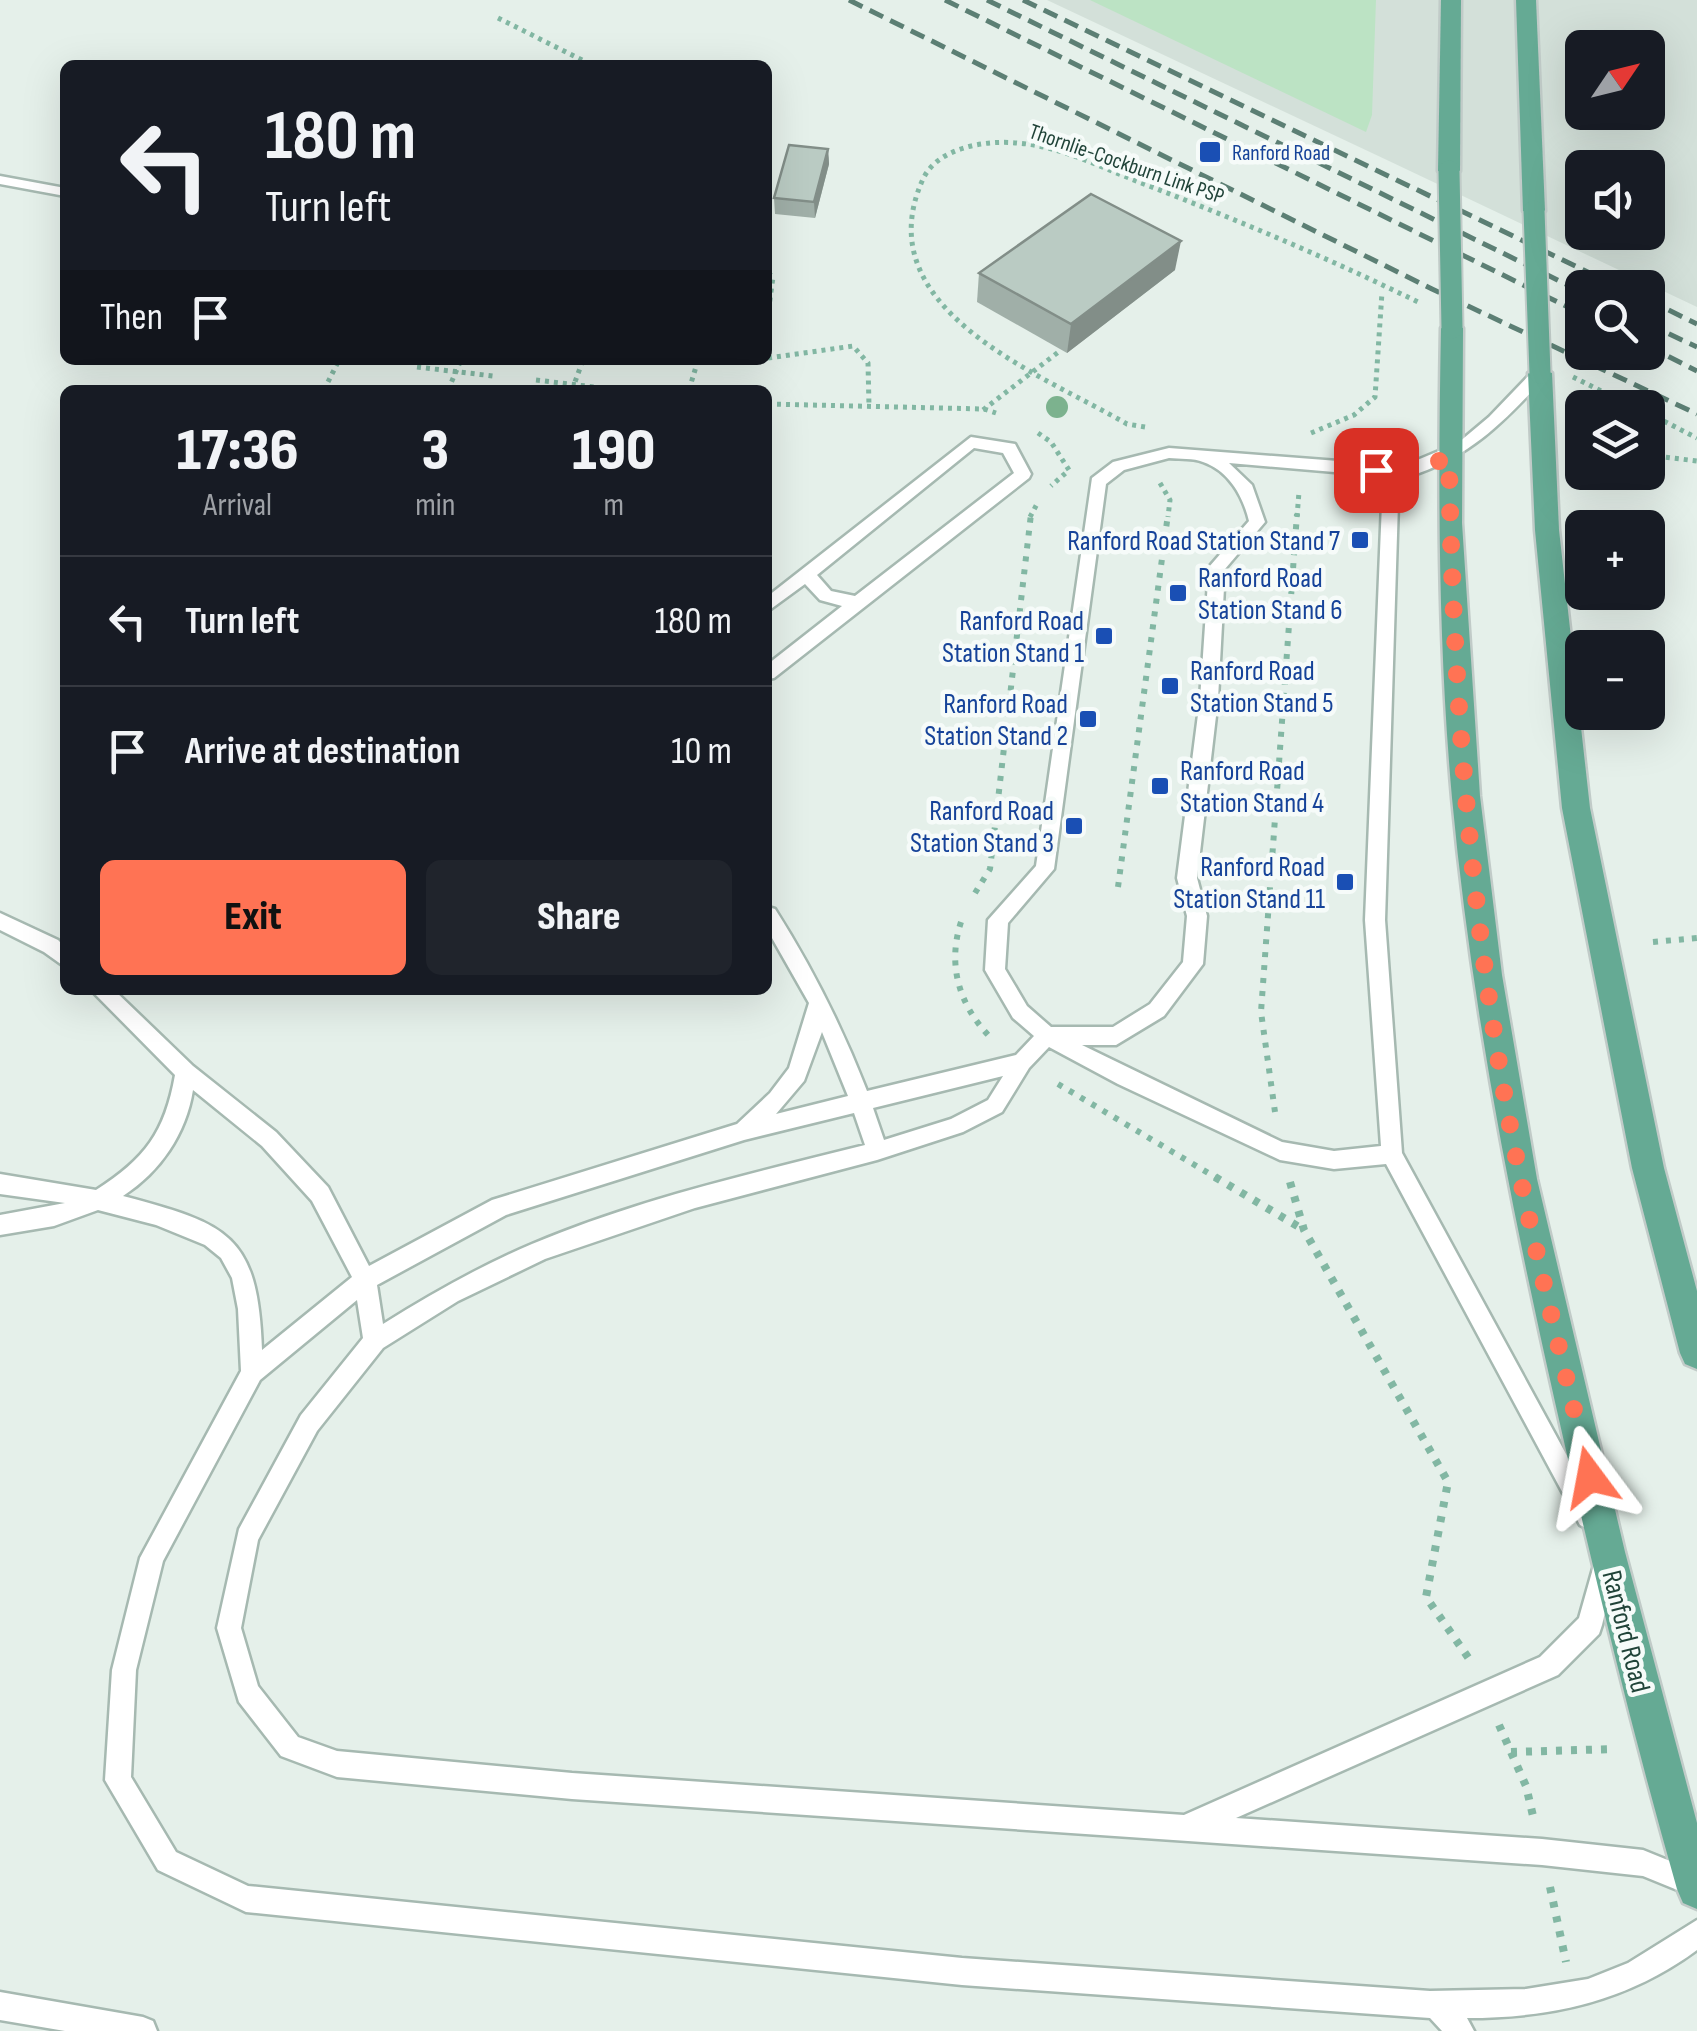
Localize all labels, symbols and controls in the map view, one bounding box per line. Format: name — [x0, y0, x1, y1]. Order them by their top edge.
north arrow — [1565, 30, 1665, 130]
map controls — [1565, 30, 1665, 730]
text: 180 m — [265, 95, 416, 179]
icon: left — [100, 100, 230, 230]
street label: Thornlie-Cockburn Link PSP — [1025, 118, 1228, 210]
marker: Ranford Road — [1197, 139, 1223, 165]
place label: Ranford Road — [1232, 140, 1330, 167]
button: sound — [1565, 150, 1665, 250]
text: Turn left — [265, 180, 391, 235]
button: search — [1565, 270, 1665, 370]
icon: arrive — [183, 290, 238, 345]
text: Then — [100, 295, 163, 340]
button: layers — [1565, 390, 1665, 490]
text: 17:36 — [177, 415, 299, 487]
text: 3 — [422, 415, 449, 487]
text: 190 — [572, 415, 655, 487]
pin — [1334, 428, 1419, 513]
icon: arrive — [1349, 443, 1404, 498]
text: Arrival — [203, 486, 272, 525]
text: min — [415, 486, 456, 525]
text: m — [603, 486, 624, 525]
button: + — [1565, 510, 1665, 610]
place label: Ranford Road Station Stand 7 — [1067, 525, 1340, 558]
marker: Ranford Road Station Stand 7 — [1349, 529, 1371, 551]
place label: Ranford Road Station Stand 6 — [1198, 562, 1343, 627]
marker: Ranford Road Station Stand 6 — [1167, 582, 1189, 604]
icon: left — [100, 594, 155, 649]
text: Turn left — [185, 599, 299, 644]
text: 180 m — [655, 599, 732, 644]
place label: Ranford Road Station Stand 1 — [942, 605, 1084, 670]
marker: Ranford Road Station Stand 1 — [1093, 625, 1115, 647]
button: − — [1565, 630, 1665, 730]
place label: Ranford Road Station Stand 5 — [1190, 655, 1333, 720]
marker: Ranford Road Station Stand 5 — [1159, 675, 1181, 697]
place label: Ranford Road Station Stand 2 — [924, 688, 1068, 753]
marker: Ranford Road Station Stand 2 — [1077, 708, 1099, 730]
icon: arrive — [100, 724, 155, 779]
text: Arrive at destination — [185, 729, 460, 774]
text: 10 m — [671, 729, 732, 774]
place label: Ranford Road Station Stand 4 — [1180, 755, 1324, 820]
marker: Ranford Road Station Stand 4 — [1149, 775, 1171, 797]
place label: Ranford Road Station Stand 3 — [910, 795, 1054, 860]
marker: Ranford Road Station Stand 3 — [1063, 815, 1085, 837]
place label: Ranford Road Station Stand 11 — [1173, 851, 1325, 916]
button: Exit — [100, 860, 406, 975]
button: Share — [426, 860, 732, 975]
marker: Ranford Road Station Stand 11 — [1334, 871, 1356, 893]
position arrow — [1538, 1425, 1642, 1529]
street label: Ranford Road — [1594, 1567, 1657, 1696]

